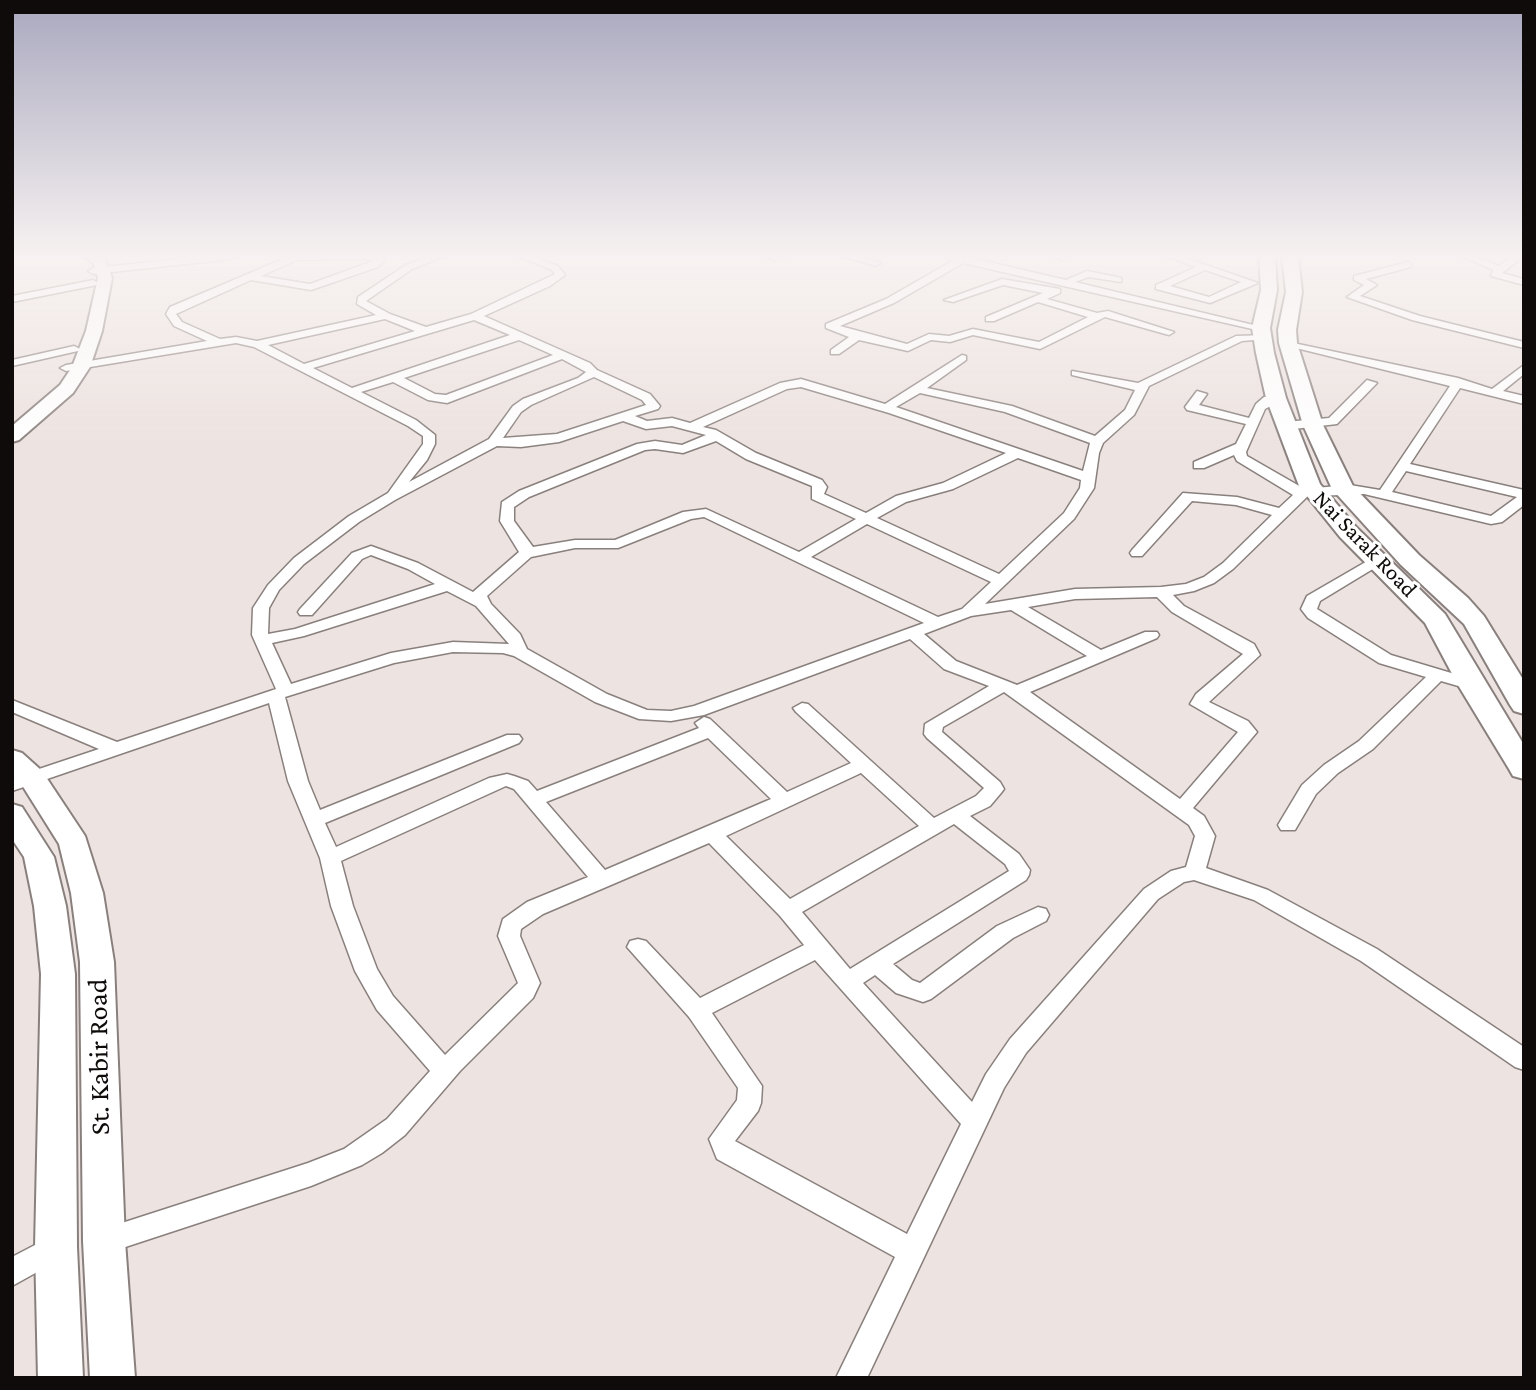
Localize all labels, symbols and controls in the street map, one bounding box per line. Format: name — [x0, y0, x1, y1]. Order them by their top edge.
street label: Nai Sarak Road — [1307, 485, 1423, 603]
street label: St. Kabir Road — [81, 978, 117, 1136]

